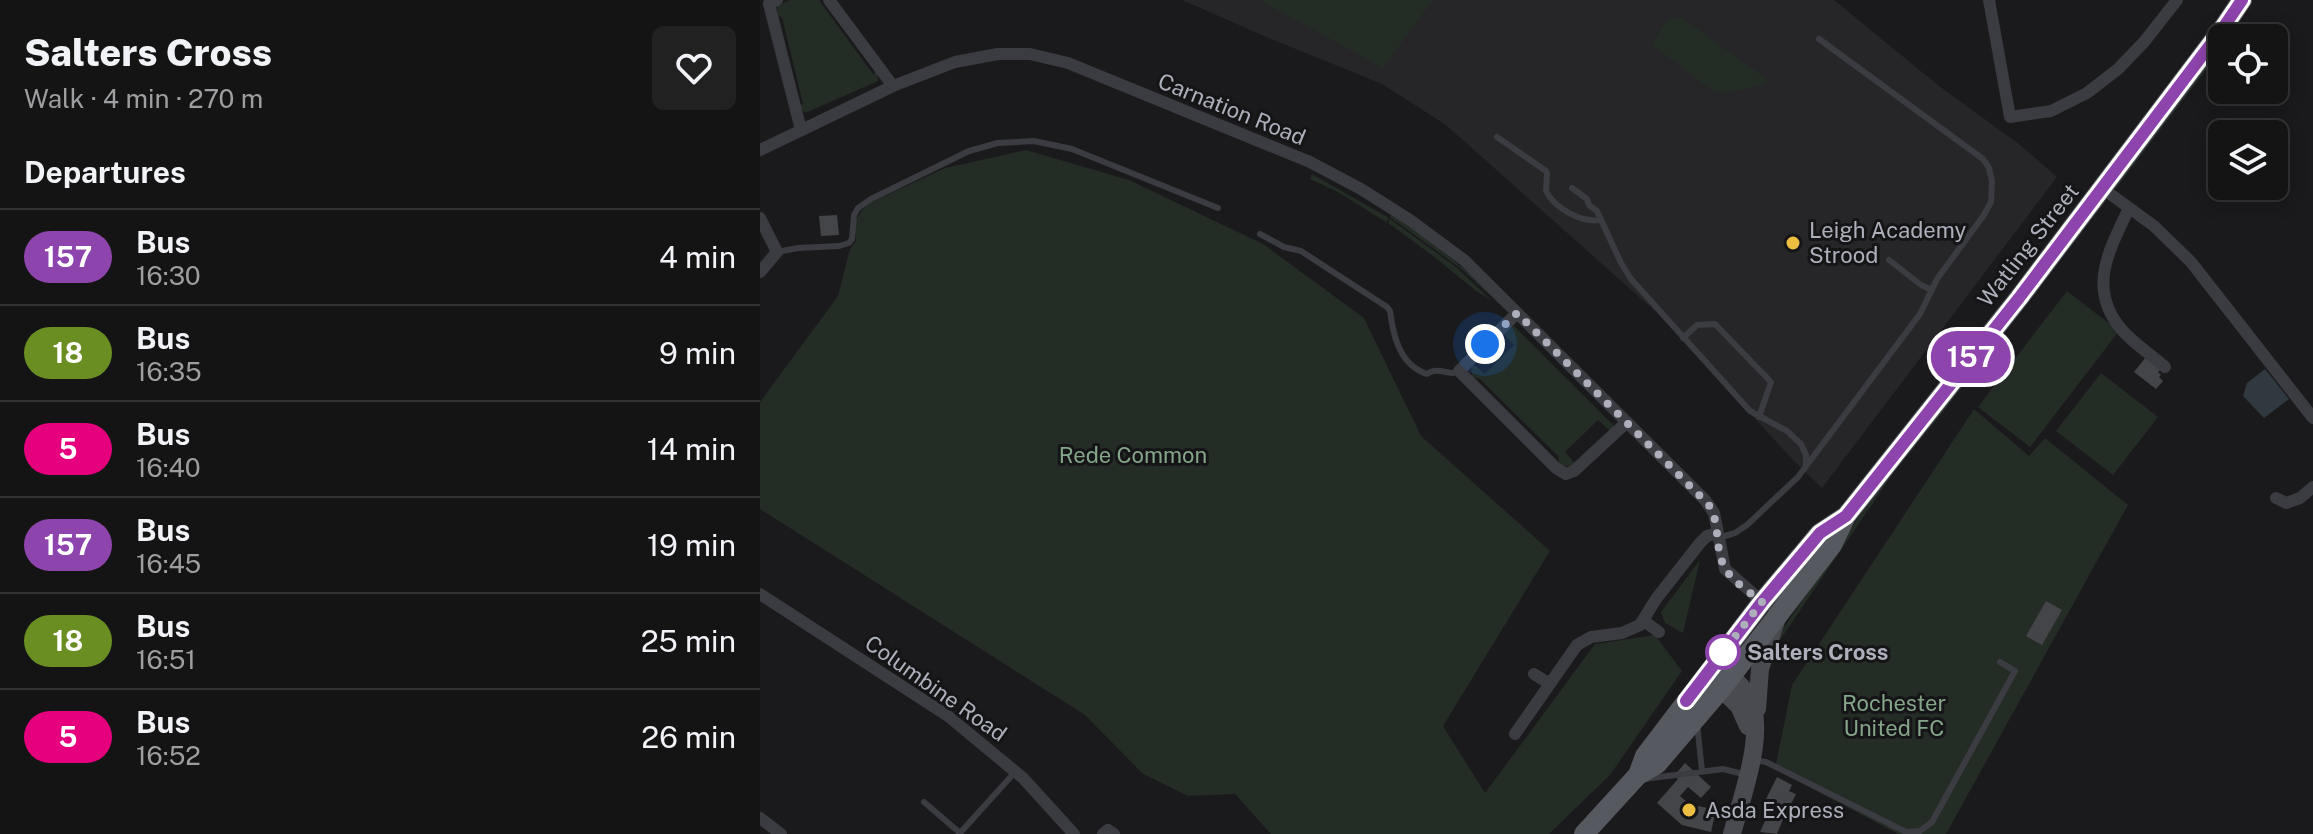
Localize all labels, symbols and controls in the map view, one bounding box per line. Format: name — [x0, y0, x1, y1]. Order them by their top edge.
map controls — [2208, 24, 2288, 200]
button: locate — [2208, 24, 2288, 104]
button: heart — [652, 26, 736, 110]
text: Salters Cross — [24, 30, 272, 75]
street label: Carnation Road — [1154, 68, 1310, 150]
text: Walk · 4 min · 270 m — [24, 83, 263, 114]
button: layers — [2208, 120, 2288, 200]
text: Departures — [24, 154, 186, 190]
street label: Watling Street — [1972, 179, 2084, 311]
place label: Leigh Academy Strood — [1809, 217, 1966, 268]
text: Bus — [136, 224, 190, 260]
marker: Leigh Academy Strood — [1784, 234, 1802, 252]
text: 4 min — [659, 239, 736, 275]
text: 157 — [44, 240, 92, 273]
text: 16:30 — [136, 260, 201, 291]
text: Bus — [136, 320, 190, 356]
your location — [1465, 324, 1505, 364]
line badge: 157 — [1925, 331, 2017, 383]
text: 9 min — [659, 335, 736, 371]
text: 18 — [53, 336, 83, 369]
text: 157 — [1947, 340, 1995, 373]
text: 16:35 — [136, 356, 202, 387]
text: Bus — [136, 416, 190, 452]
text: 14 min — [647, 431, 736, 467]
text: 5 — [59, 432, 77, 465]
park label: Rede Common — [1059, 442, 1207, 468]
text: 16:40 — [136, 452, 201, 483]
text: Bus — [136, 512, 190, 548]
text: 19 min — [647, 527, 736, 563]
text: 157 — [44, 528, 92, 561]
text: 16:45 — [136, 548, 201, 579]
text: Bus — [136, 608, 190, 644]
text: 25 min — [641, 623, 736, 659]
text: 18 — [53, 624, 83, 657]
street label: Columbine Road — [860, 629, 1012, 747]
marker: Salters Cross — [1706, 635, 1740, 669]
place label: Salters Cross — [1747, 639, 1888, 665]
text: 16:51 — [136, 644, 196, 675]
park label: Rochester United FC — [1842, 690, 1946, 741]
text: Bus — [136, 704, 190, 740]
text: 26 min — [641, 719, 736, 755]
text: 5 — [59, 720, 77, 753]
text: 16:52 — [136, 740, 201, 771]
place label: Asda Express — [1705, 797, 1844, 823]
marker: Asda Express — [1680, 801, 1698, 819]

